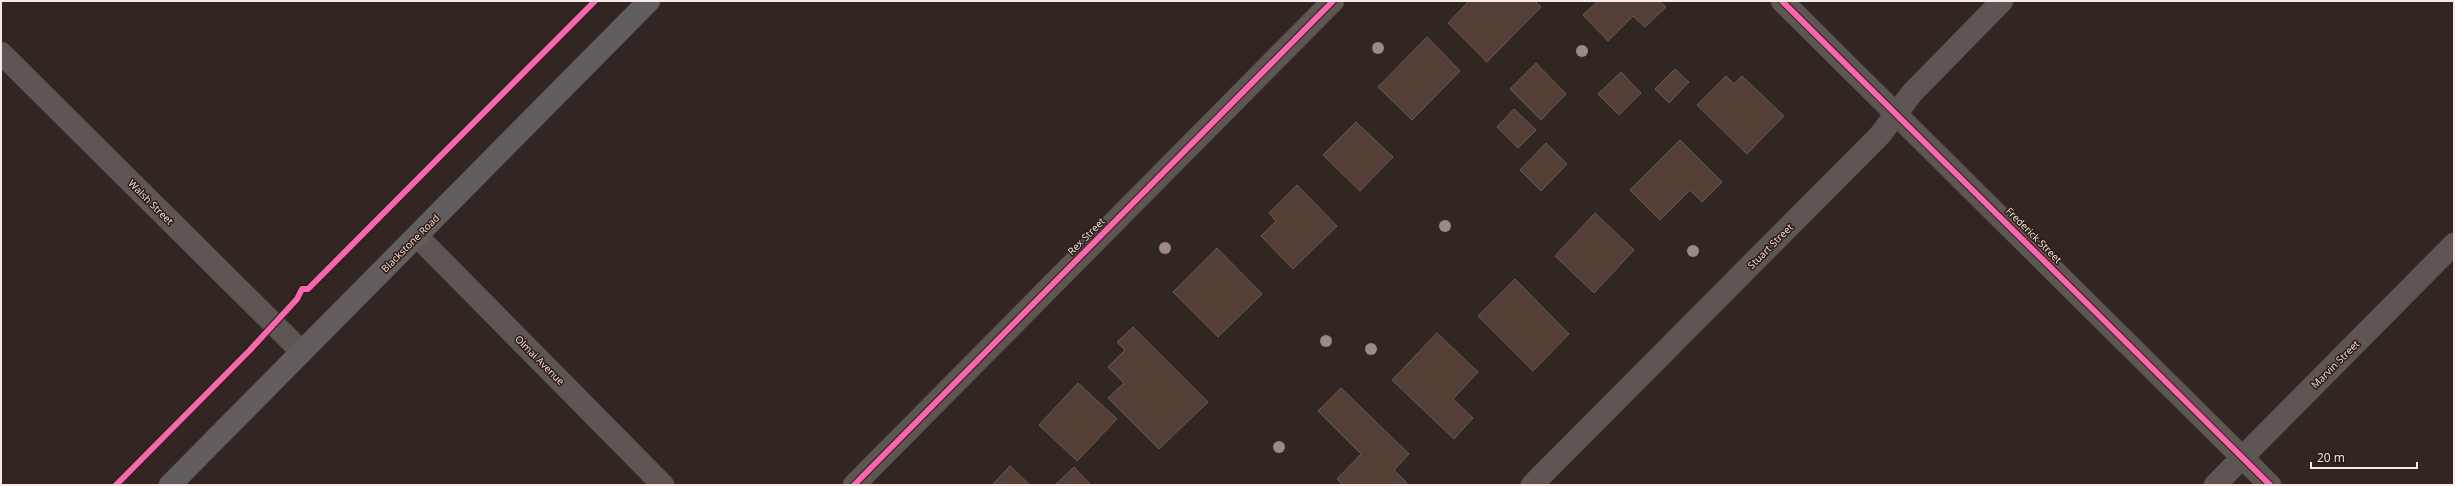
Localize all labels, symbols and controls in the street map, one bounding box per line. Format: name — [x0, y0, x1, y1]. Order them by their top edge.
street label: Walsh Street — [125, 176, 177, 228]
street label: Frederick Street — [2003, 204, 2065, 266]
street label: Blackstone Road — [378, 211, 442, 275]
street label: Rex Street — [1064, 214, 1108, 258]
street label: Stuart Street — [1744, 220, 1796, 272]
street label: Olmai Avenue — [512, 332, 568, 388]
street label: Marvin Street — [2308, 337, 2362, 391]
scale bar — [2311, 444, 2417, 470]
text: 20 m — [2317, 449, 2345, 466]

